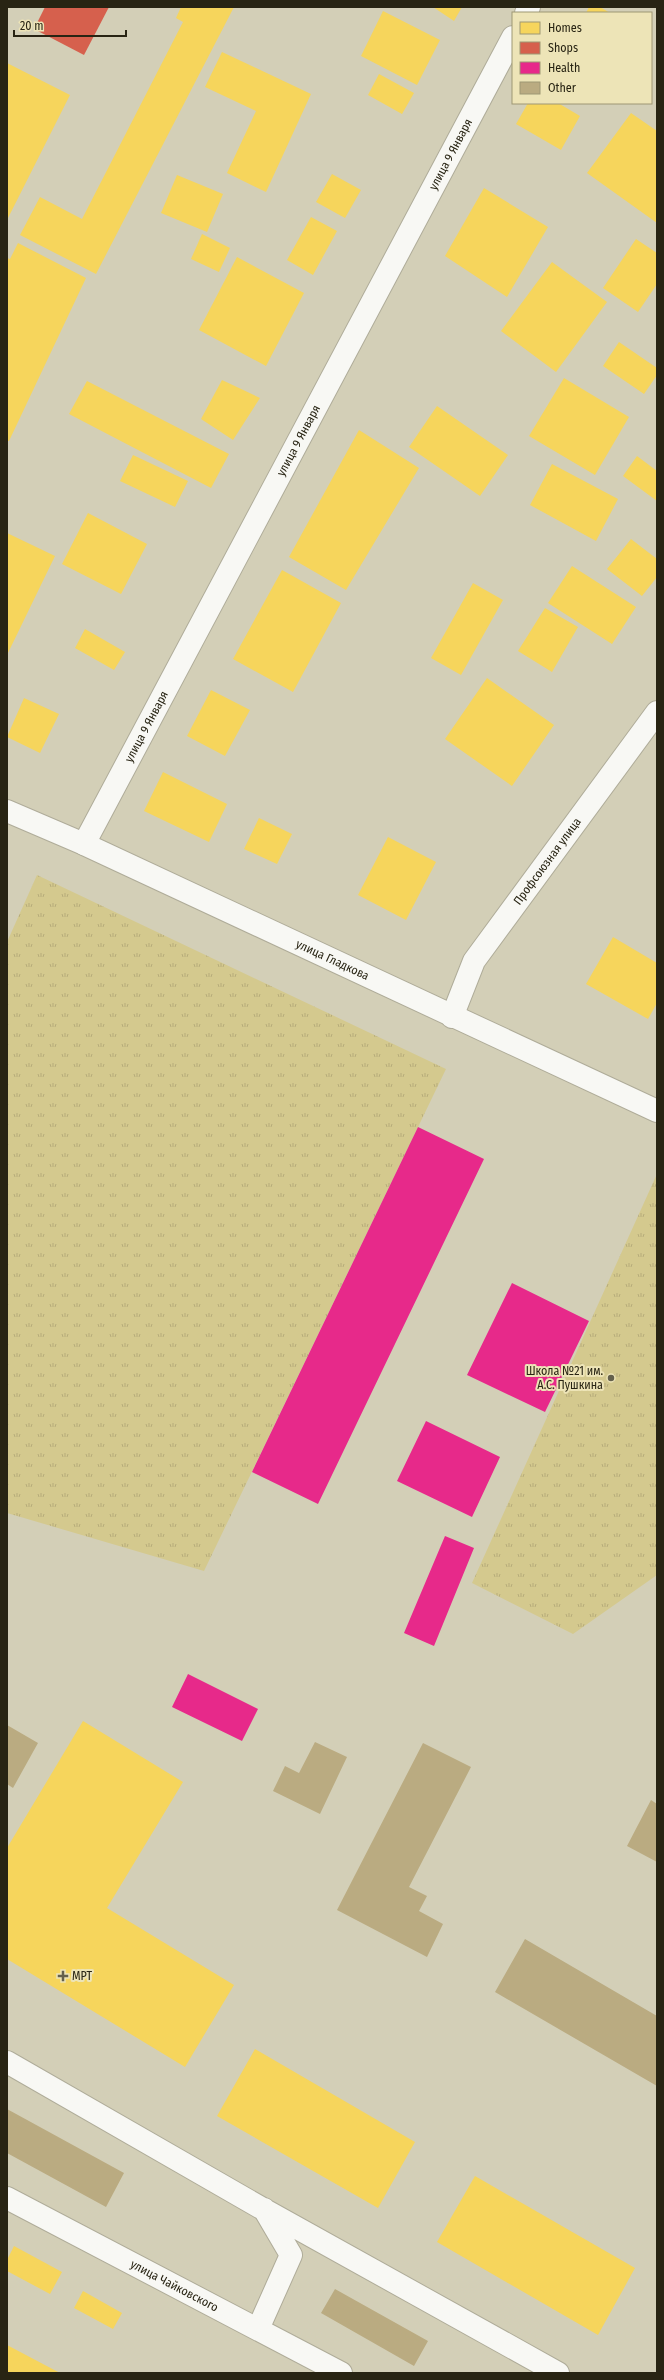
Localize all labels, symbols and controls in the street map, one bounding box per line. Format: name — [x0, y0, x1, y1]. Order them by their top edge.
scale bar — [14, 12, 126, 38]
legend — [512, 12, 652, 104]
text: 20 m — [20, 19, 44, 33]
text: Homes — [548, 21, 582, 35]
text: Shops — [548, 41, 578, 55]
text: Health — [548, 61, 580, 75]
text: Other — [548, 81, 577, 95]
street label: улица 9 Января — [426, 116, 475, 192]
street label: улица 9 Января — [274, 402, 323, 478]
street label: улица 9 Января — [122, 689, 171, 765]
street label: Профсоюзная улица — [511, 815, 584, 908]
street label: улица Гладкова — [294, 937, 371, 983]
place label: Школа №21 им. А.С. Пушкина — [526, 1364, 603, 1392]
marker: Школа №21 им. А.С. Пушкина — [606, 1373, 616, 1383]
place label: МРТ — [72, 1969, 93, 1983]
marker: МРТ — [57, 1970, 69, 1982]
street label: улица Чайковского — [128, 2257, 221, 2315]

